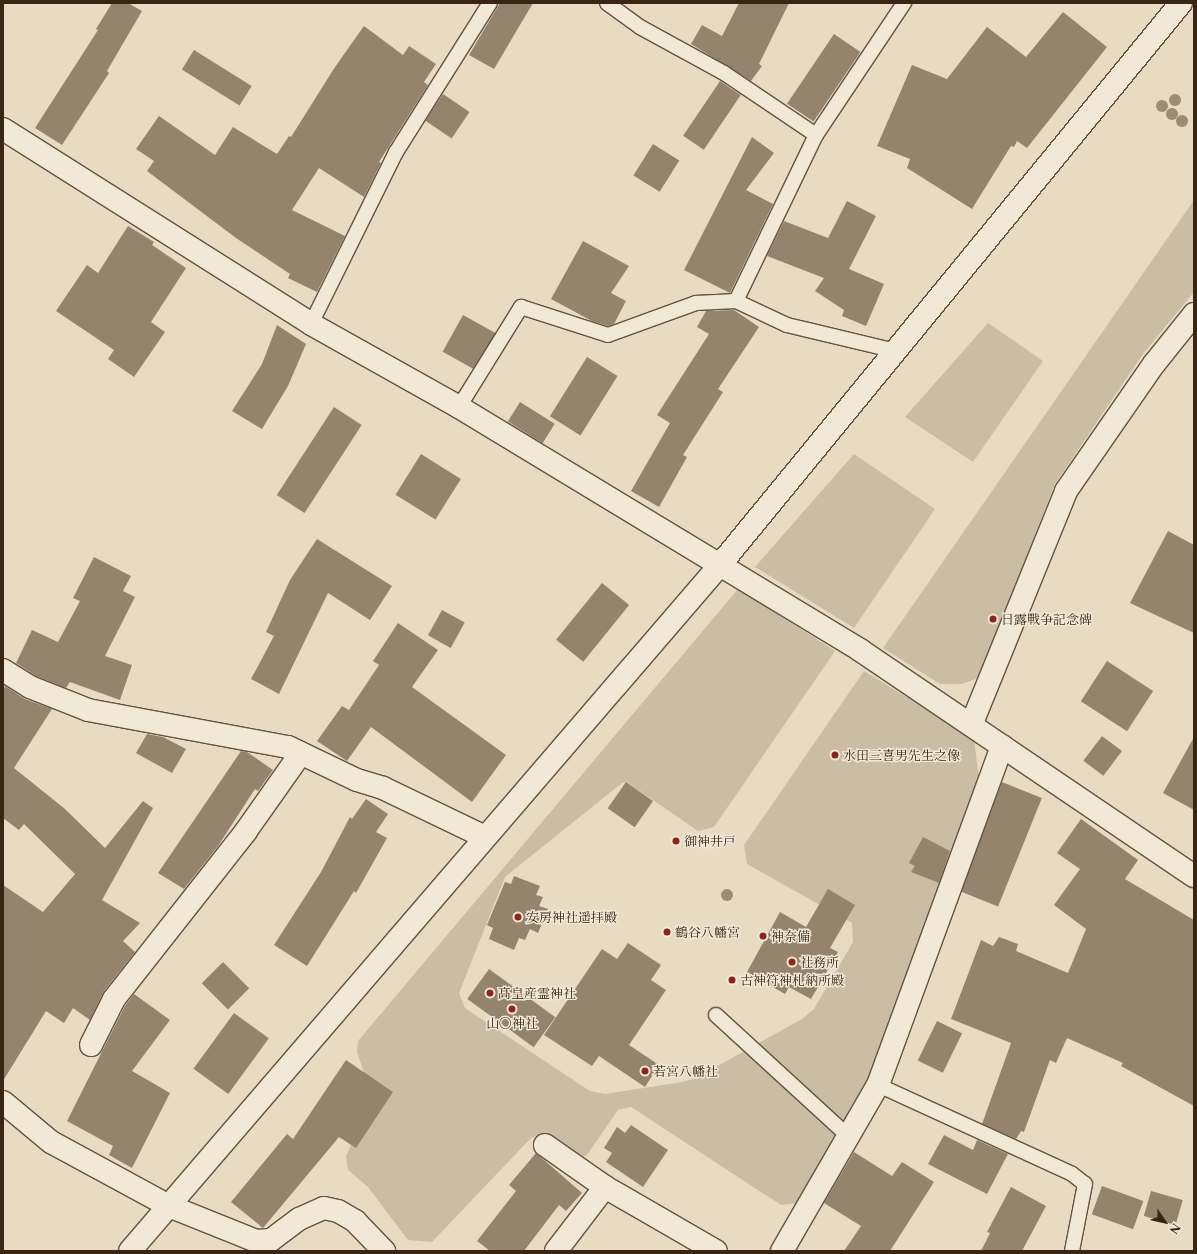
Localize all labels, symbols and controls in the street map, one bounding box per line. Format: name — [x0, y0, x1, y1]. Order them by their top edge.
place label: 日露戰争記念碑 — [1001, 611, 1092, 627]
marker: 日露戰争記念碑 — [988, 614, 998, 624]
place label: 水田三喜男先生之像 — [843, 747, 960, 763]
marker: 水田三喜男先生之像 — [830, 750, 840, 760]
place label: 御神井戸 — [684, 833, 736, 849]
marker: 御神井戸 — [671, 836, 681, 846]
place label: 安房神社遥拝殿 — [526, 909, 617, 925]
marker: 安房神社遥拝殿 — [513, 912, 523, 922]
place label: 鶴谷八幡宮 — [675, 924, 740, 940]
marker: 鶴谷八幡宮 — [662, 927, 672, 937]
place label: 神奈備 — [771, 928, 810, 944]
marker: 神奈備 — [758, 931, 768, 941]
place label: 社務所 — [800, 954, 839, 970]
marker: 社務所 — [787, 957, 797, 967]
place label: 古神符神札納所殿 — [740, 972, 844, 988]
marker: 古神符神札納所殿 — [727, 975, 737, 985]
place label: 髙皇産霊神社 — [498, 985, 576, 1001]
marker: 髙皇産霊神社 — [485, 988, 495, 998]
marker: 山〇神社 — [507, 1004, 517, 1014]
place label: 山〇神社 — [486, 1015, 538, 1031]
place label: 若宮八幡社 — [653, 1063, 718, 1079]
marker: 若宮八幡社 — [640, 1066, 650, 1076]
north arrow — [1145, 1202, 1185, 1242]
text: N — [1166, 1221, 1183, 1237]

